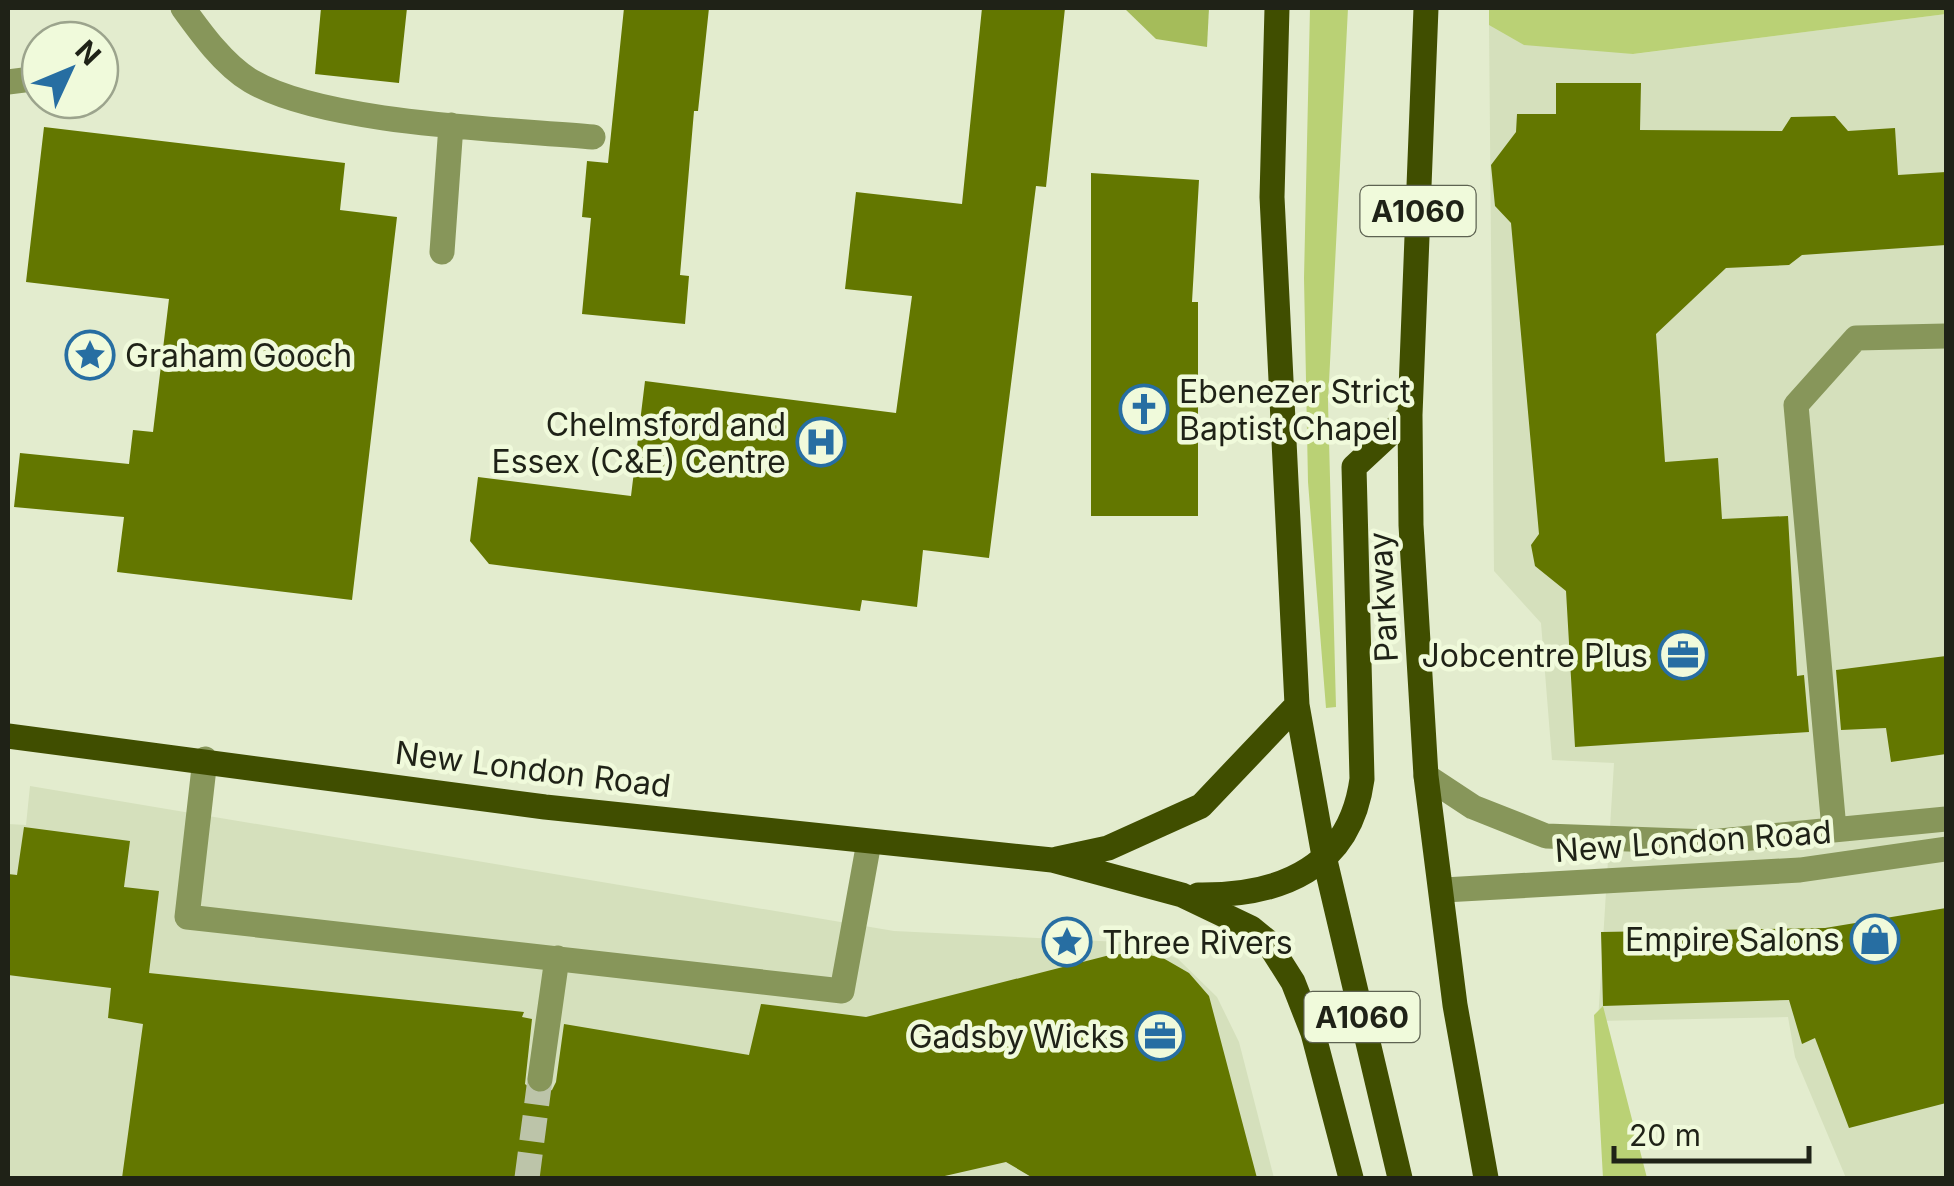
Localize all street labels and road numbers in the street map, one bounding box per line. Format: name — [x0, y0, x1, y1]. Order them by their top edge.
road number: A1060 — [1360, 186, 1476, 236]
street label: Parkway — [1360, 531, 1406, 663]
street label: New London Road — [393, 733, 673, 805]
street label: New London Road — [1553, 812, 1833, 870]
road number: A1060 — [1304, 992, 1420, 1042]

